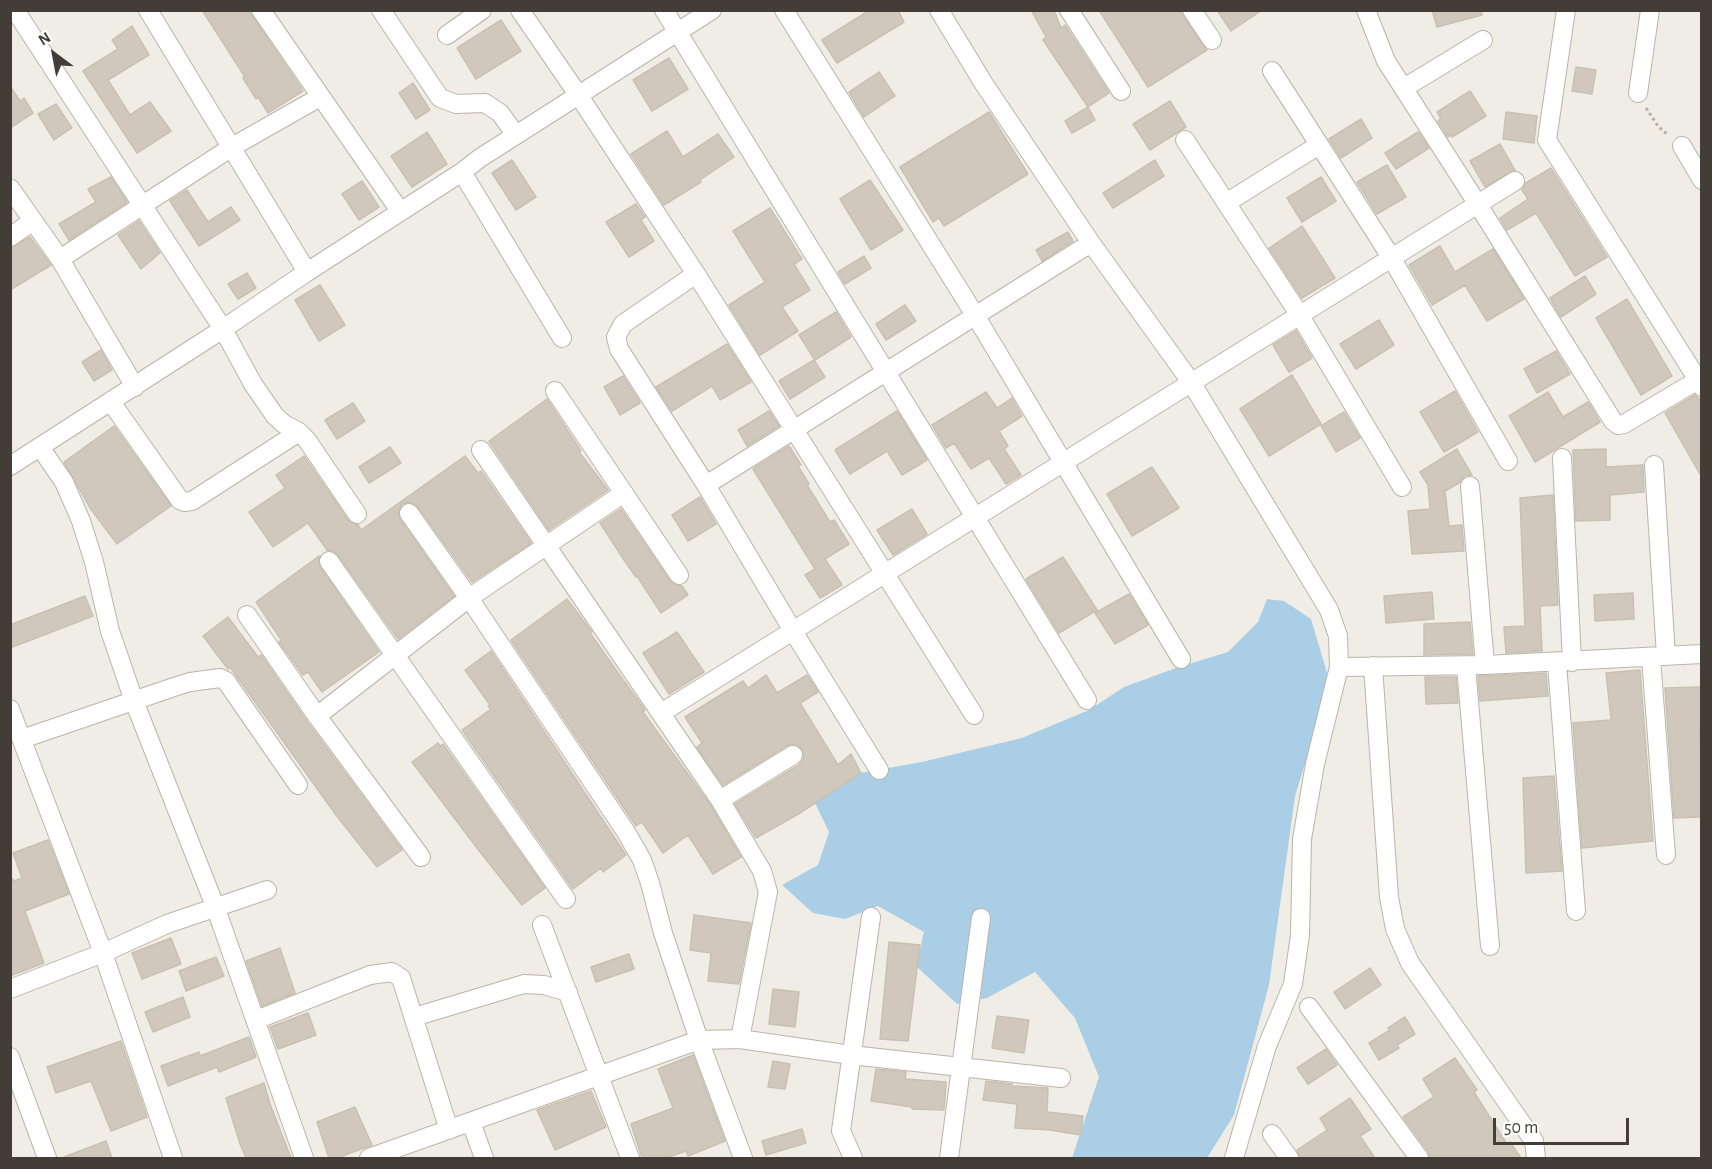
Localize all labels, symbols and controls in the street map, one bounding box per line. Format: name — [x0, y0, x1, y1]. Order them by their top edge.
north arrow — [24, 24, 84, 84]
text: N — [36, 29, 53, 48]
scale bar — [1496, 1106, 1632, 1144]
text: 50 m — [1504, 1119, 1538, 1137]

